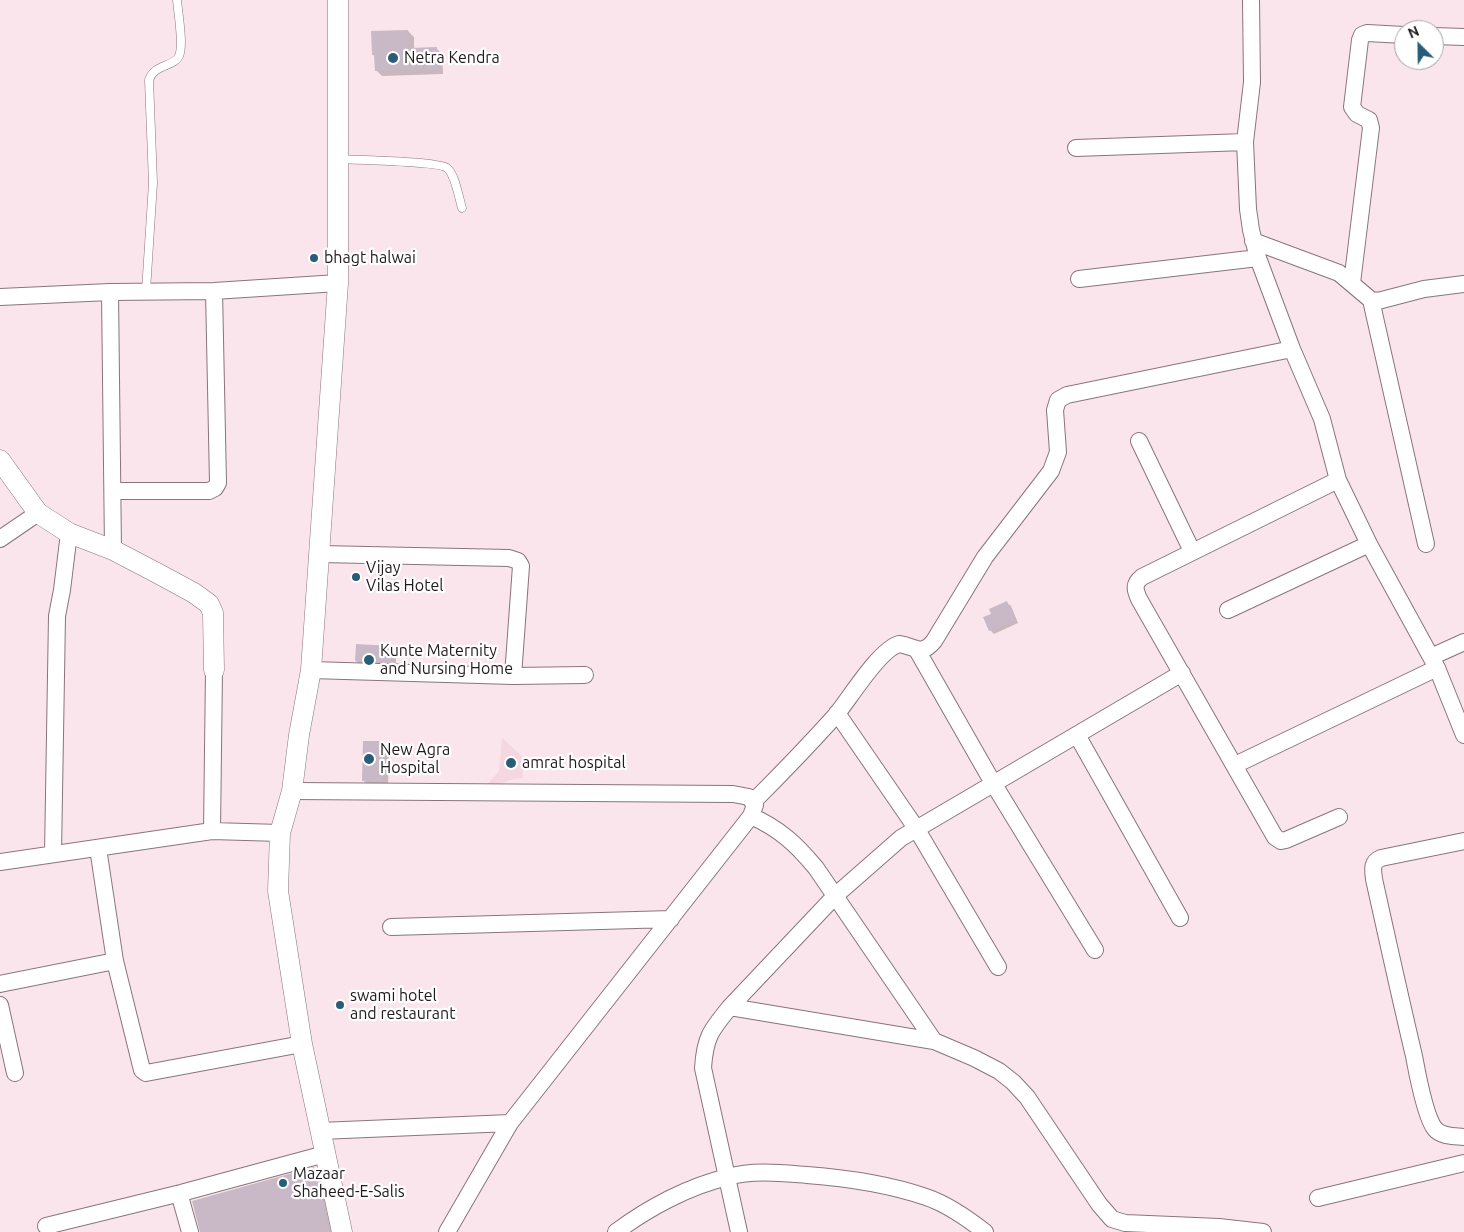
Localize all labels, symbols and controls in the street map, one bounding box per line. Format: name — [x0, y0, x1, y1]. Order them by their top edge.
north arrow — [1394, 20, 1444, 70]
text: N — [1406, 23, 1421, 42]
place label: Netra Kendra — [404, 48, 500, 68]
marker: Netra Kendra — [386, 51, 400, 65]
place label: bhagt halwai — [324, 248, 416, 268]
marker: bhagt halwai — [308, 252, 320, 264]
place label: Vijay Vilas Hotel — [366, 558, 443, 596]
marker: Vijay Vilas Hotel — [350, 571, 362, 583]
place label: Kunte Maternity and Nursing Home — [380, 641, 513, 679]
marker: Kunte Maternity and Nursing Home — [362, 653, 376, 667]
place label: New Agra Hospital — [380, 740, 450, 778]
marker: New Agra Hospital — [362, 752, 376, 766]
place label: amrat hospital — [522, 753, 626, 773]
marker: amrat hospital — [504, 756, 518, 770]
place label: swami hotel and restaurant — [350, 986, 456, 1024]
marker: swami hotel and restaurant — [334, 999, 346, 1011]
place label: Mazaar Shaheed-E-Salis — [293, 1164, 405, 1202]
marker: Mazaar Shaheed-E-Salis — [277, 1177, 289, 1189]

